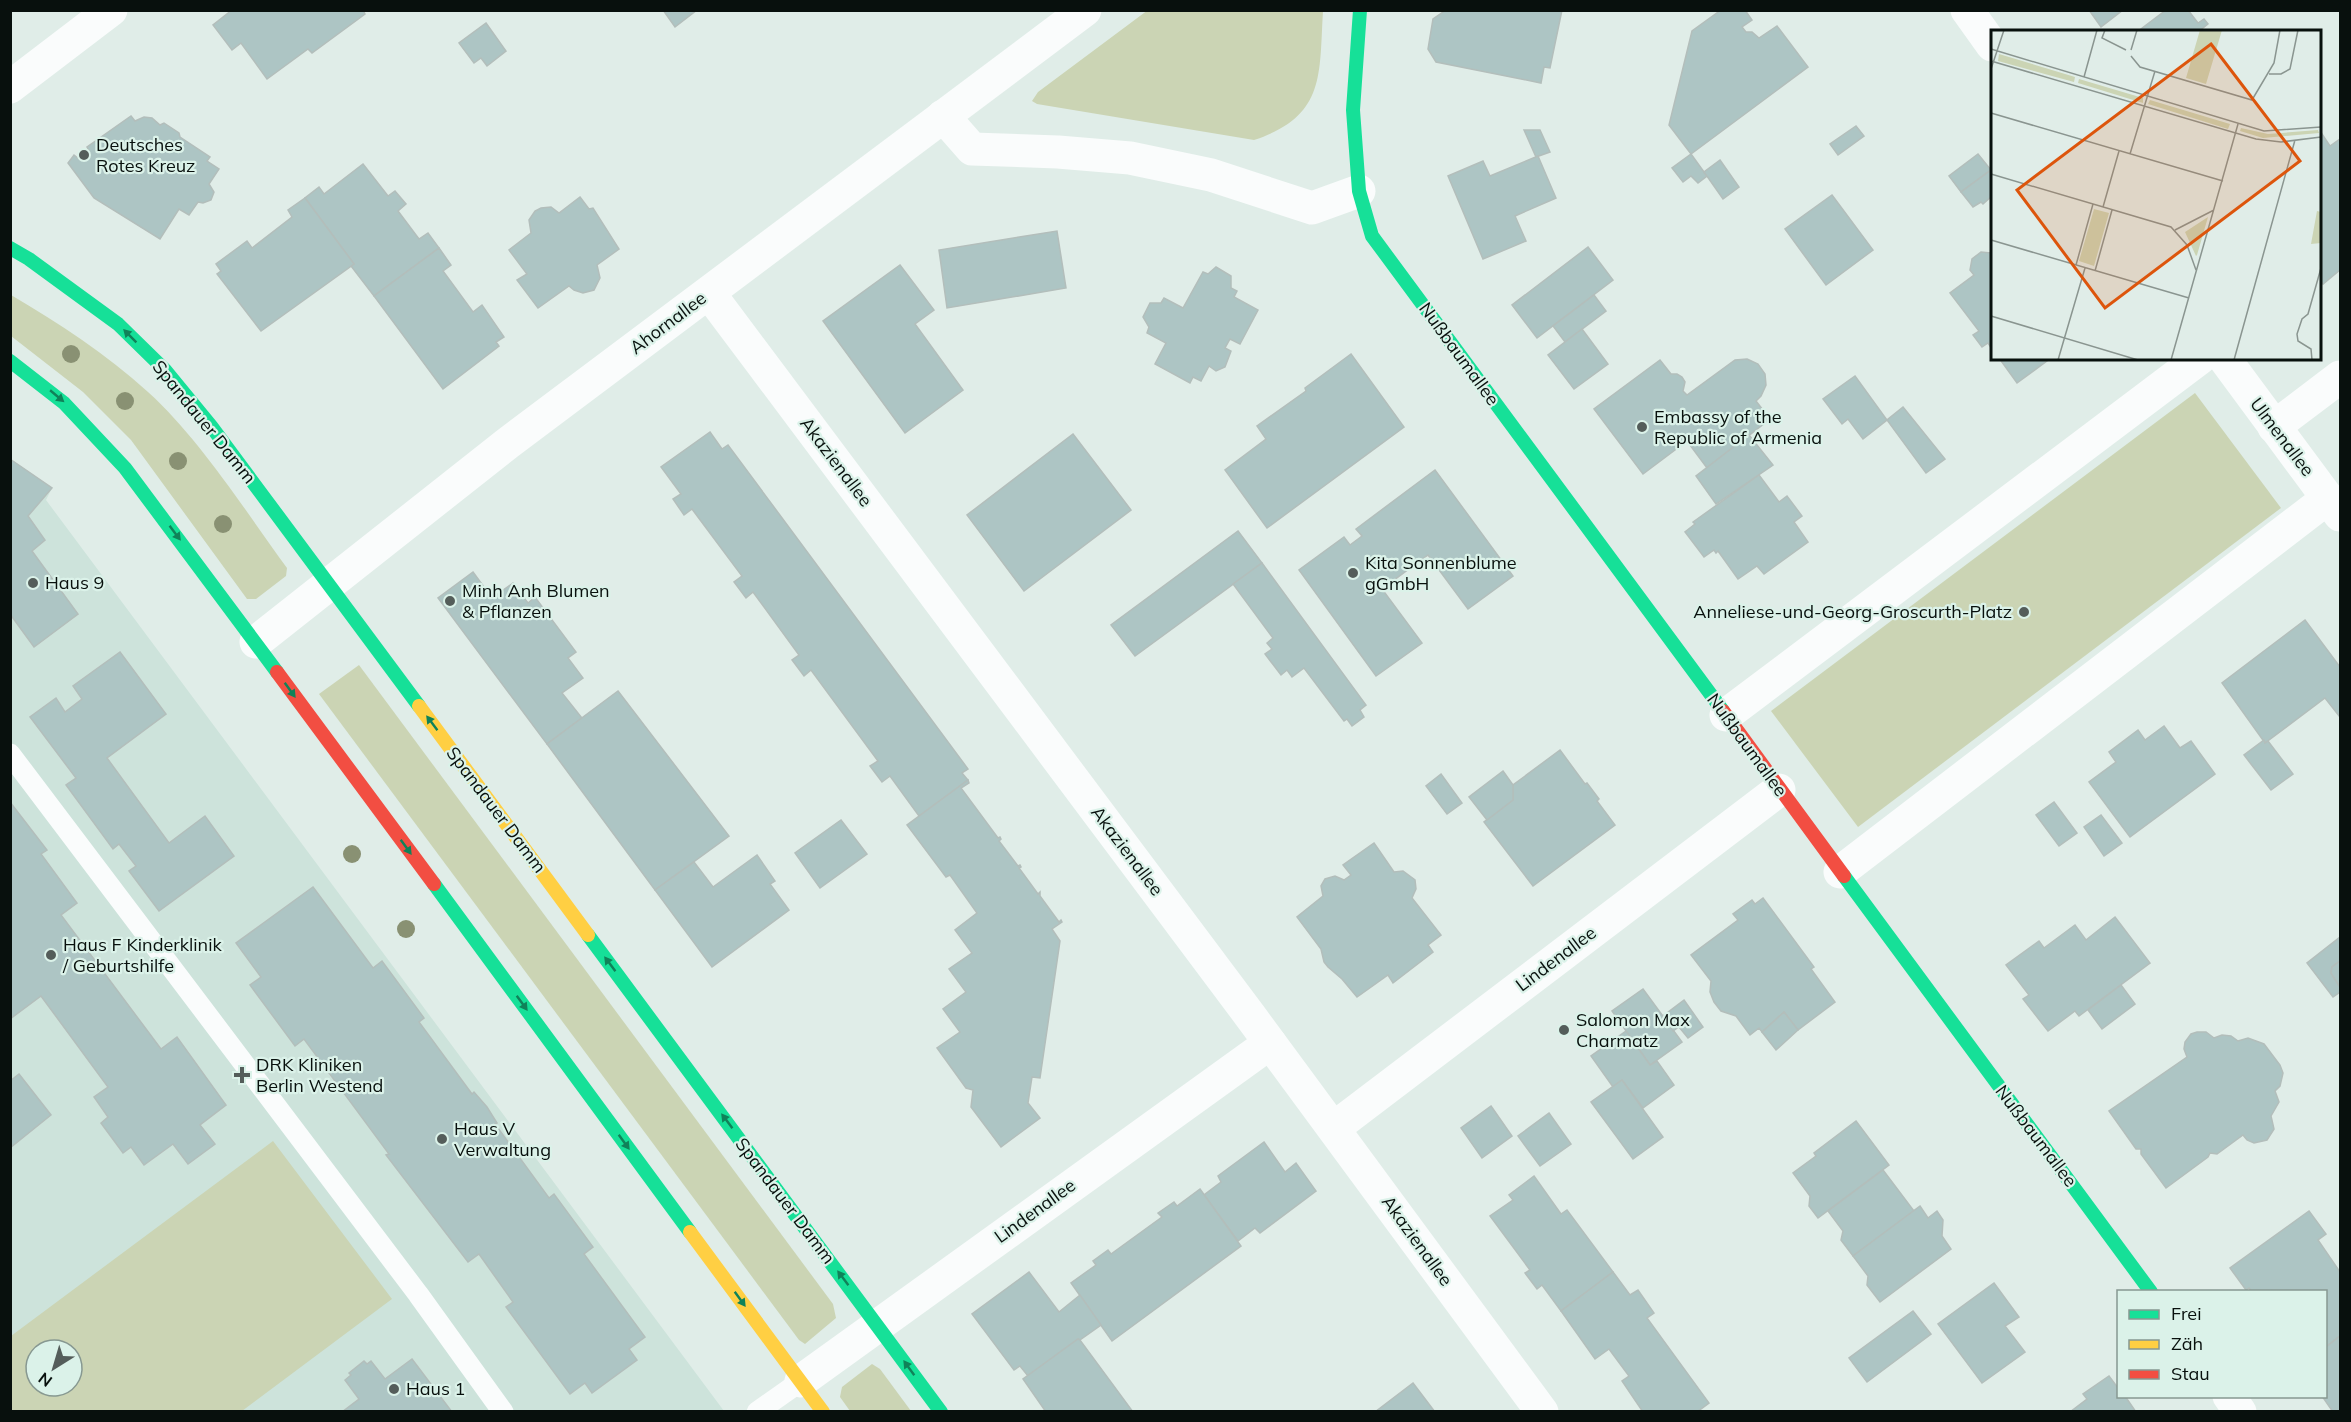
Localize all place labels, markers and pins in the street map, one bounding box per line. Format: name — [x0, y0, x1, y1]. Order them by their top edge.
place label: Deutsches Rotes Kreuz — [96, 133, 195, 177]
marker: Deutsches Rotes Kreuz — [77, 148, 91, 162]
place label: Embassy of the Republic of Armenia — [1654, 405, 1822, 449]
marker: Embassy of the Republic of Armenia — [1635, 420, 1649, 434]
place label: Kita Sonnenblume gGmbH — [1365, 551, 1517, 595]
marker: Kita Sonnenblume gGmbH — [1346, 566, 1360, 580]
place label: Haus 9 — [45, 571, 104, 594]
marker: Haus 9 — [26, 576, 40, 590]
place label: Minh Anh Blumen & Pflanzen — [462, 579, 610, 623]
marker: Minh Anh Blumen & Pflanzen — [443, 594, 457, 608]
place label: Anneliese-und-Georg-Groscurth-Platz — [1693, 600, 2012, 623]
marker: Anneliese-und-Georg-Groscurth-Platz — [2017, 605, 2031, 619]
place label: Haus F Kinderklinik / Geburtshilfe — [62, 933, 222, 977]
marker: Haus F Kinderklinik / Geburtshilfe — [44, 948, 58, 962]
place label: Salomon Max Charmatz — [1576, 1008, 1690, 1052]
marker: Salomon Max Charmatz — [1557, 1023, 1571, 1037]
place label: DRK Kliniken Berlin Westend — [256, 1053, 383, 1097]
marker: DRK Kliniken Berlin Westend — [233, 1066, 251, 1084]
place label: Haus V Verwaltung — [454, 1117, 551, 1161]
marker: Haus V Verwaltung — [435, 1132, 449, 1146]
place label: Haus 1 — [406, 1377, 465, 1400]
marker: Haus 1 — [387, 1382, 401, 1396]

